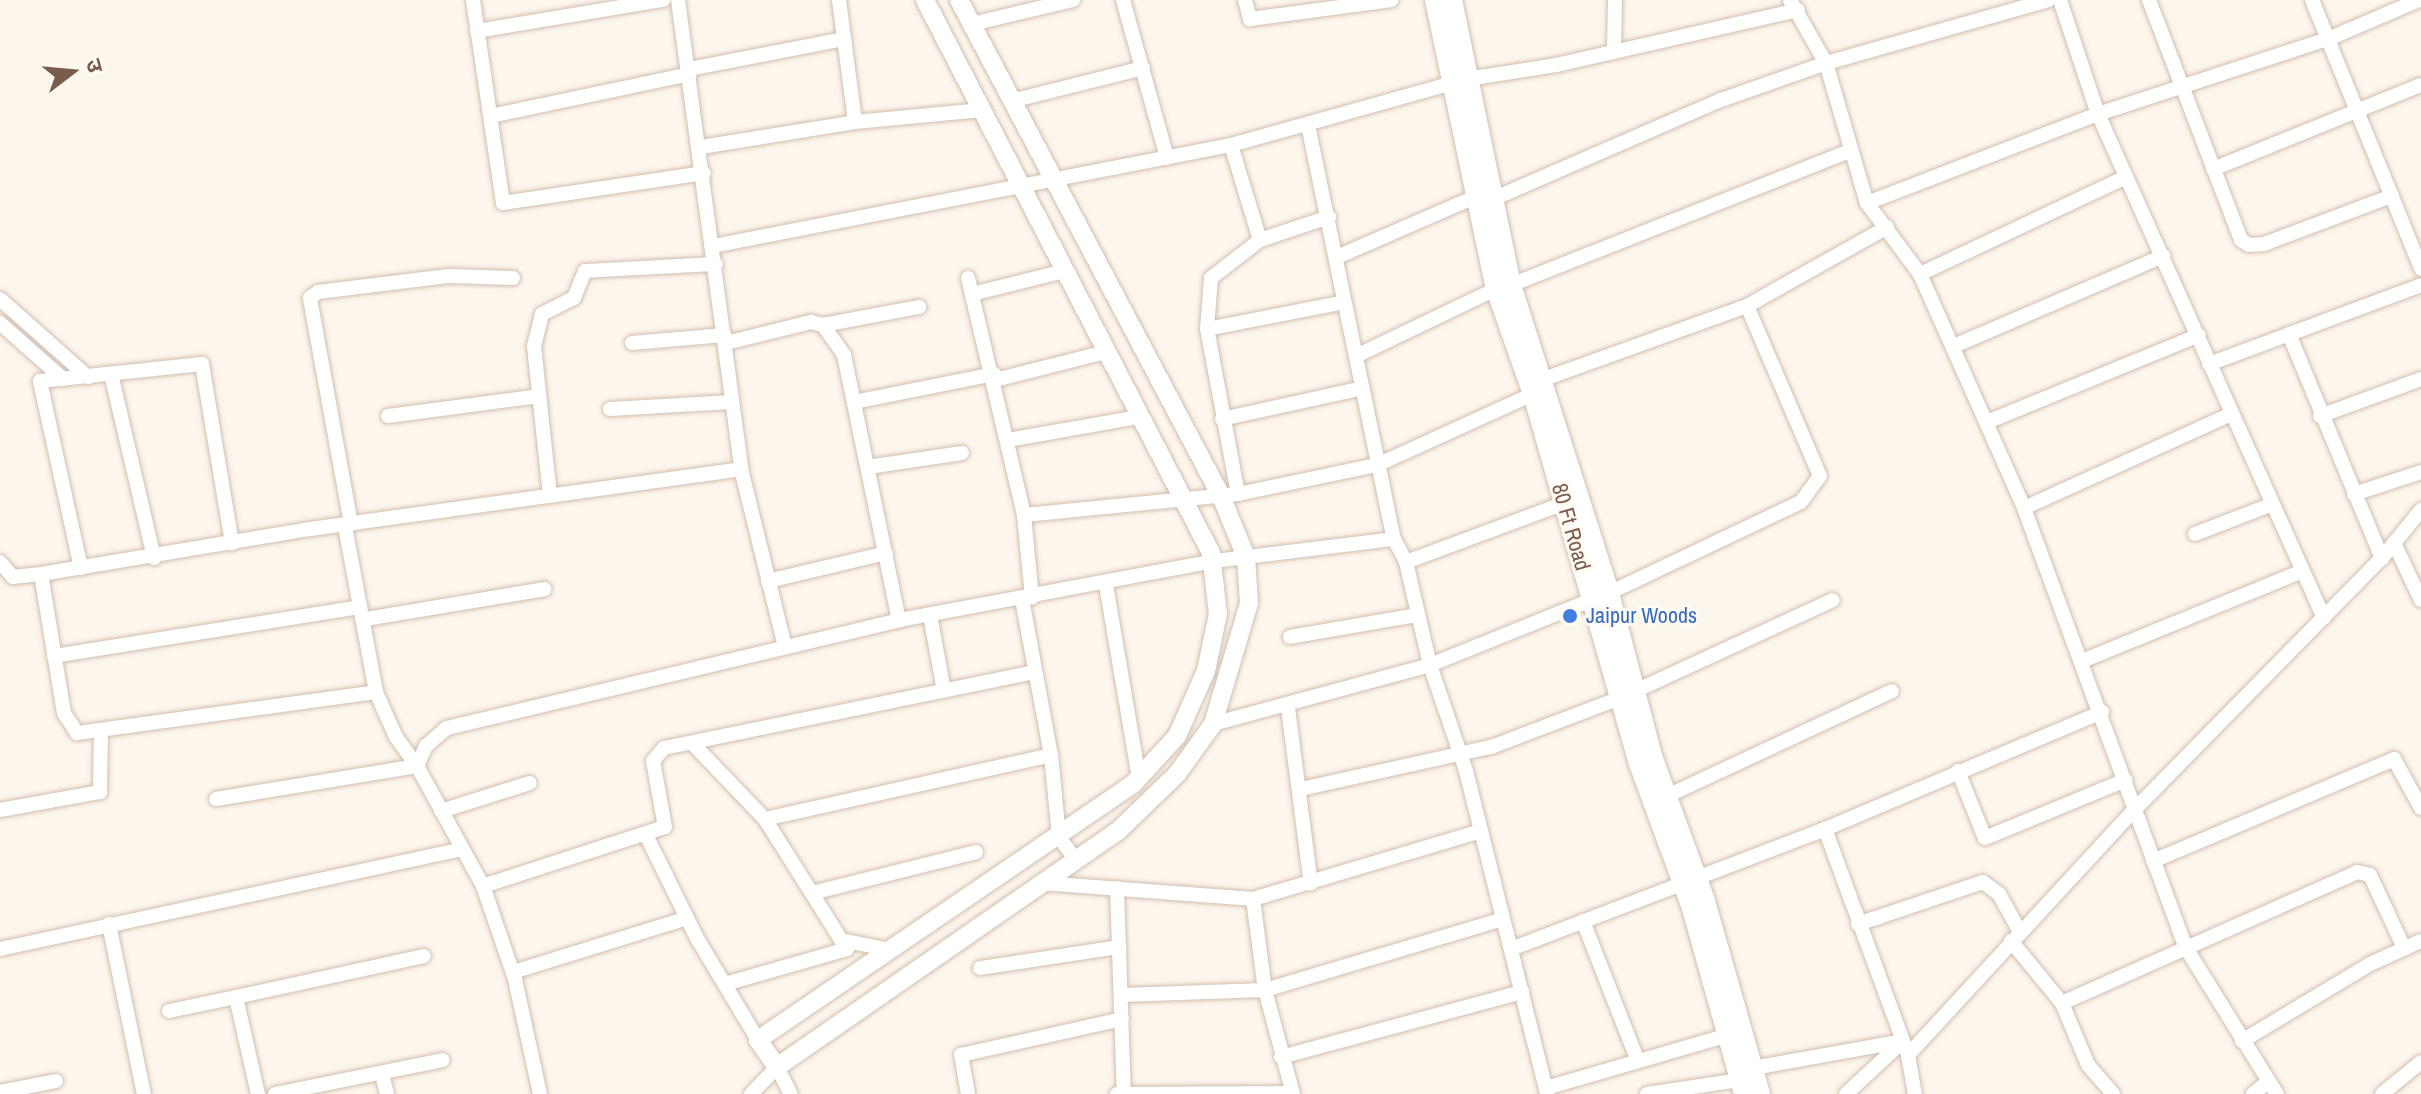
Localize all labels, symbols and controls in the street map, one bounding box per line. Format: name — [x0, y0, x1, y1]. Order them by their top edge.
north arrow — [32, 32, 112, 112]
text: उ — [79, 55, 111, 76]
street label: 80 Ft Road — [1546, 480, 1596, 574]
place label: Jaipur Woods — [1586, 603, 1697, 629]
marker: Jaipur Woods — [1561, 607, 1579, 625]

